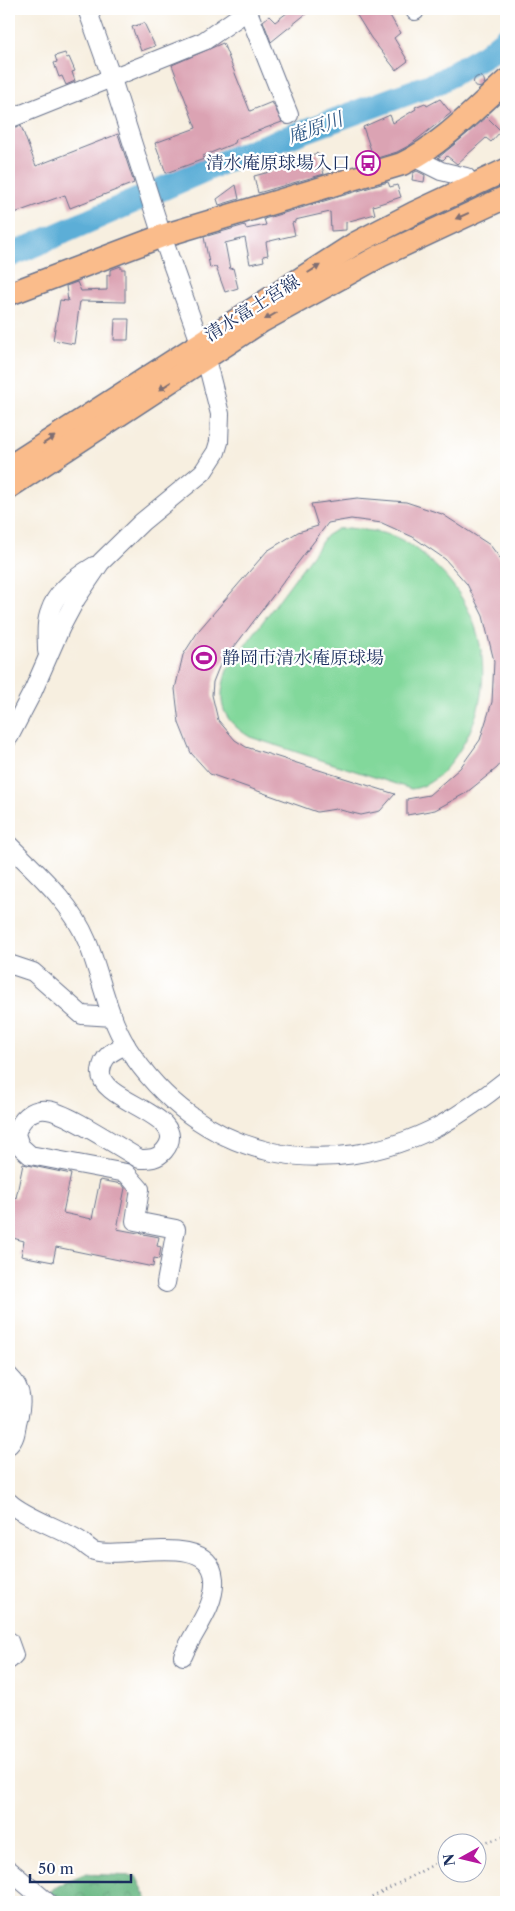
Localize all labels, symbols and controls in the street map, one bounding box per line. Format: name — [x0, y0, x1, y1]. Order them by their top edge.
water label: 庵原川 — [284, 107, 348, 149]
bus stop icon: 清水庵原球場入口 — [355, 150, 381, 176]
place label: 清水庵原球場入口 — [206, 152, 350, 174]
one-way arrow — [455, 213, 469, 221]
one-way arrow — [308, 264, 321, 273]
street label: 清水富士宮線 — [200, 270, 304, 346]
one-way arrow — [264, 312, 279, 320]
one-way arrow — [158, 381, 172, 391]
one-way arrow — [43, 435, 56, 445]
sports icon: 静岡市清水庵原球場 — [191, 645, 217, 671]
place label: 静岡市清水庵原球場 — [222, 647, 384, 669]
north arrow — [438, 1834, 488, 1884]
scale bar — [30, 1851, 131, 1883]
text: N — [439, 1853, 459, 1867]
text: 50 m — [38, 1859, 74, 1878]

